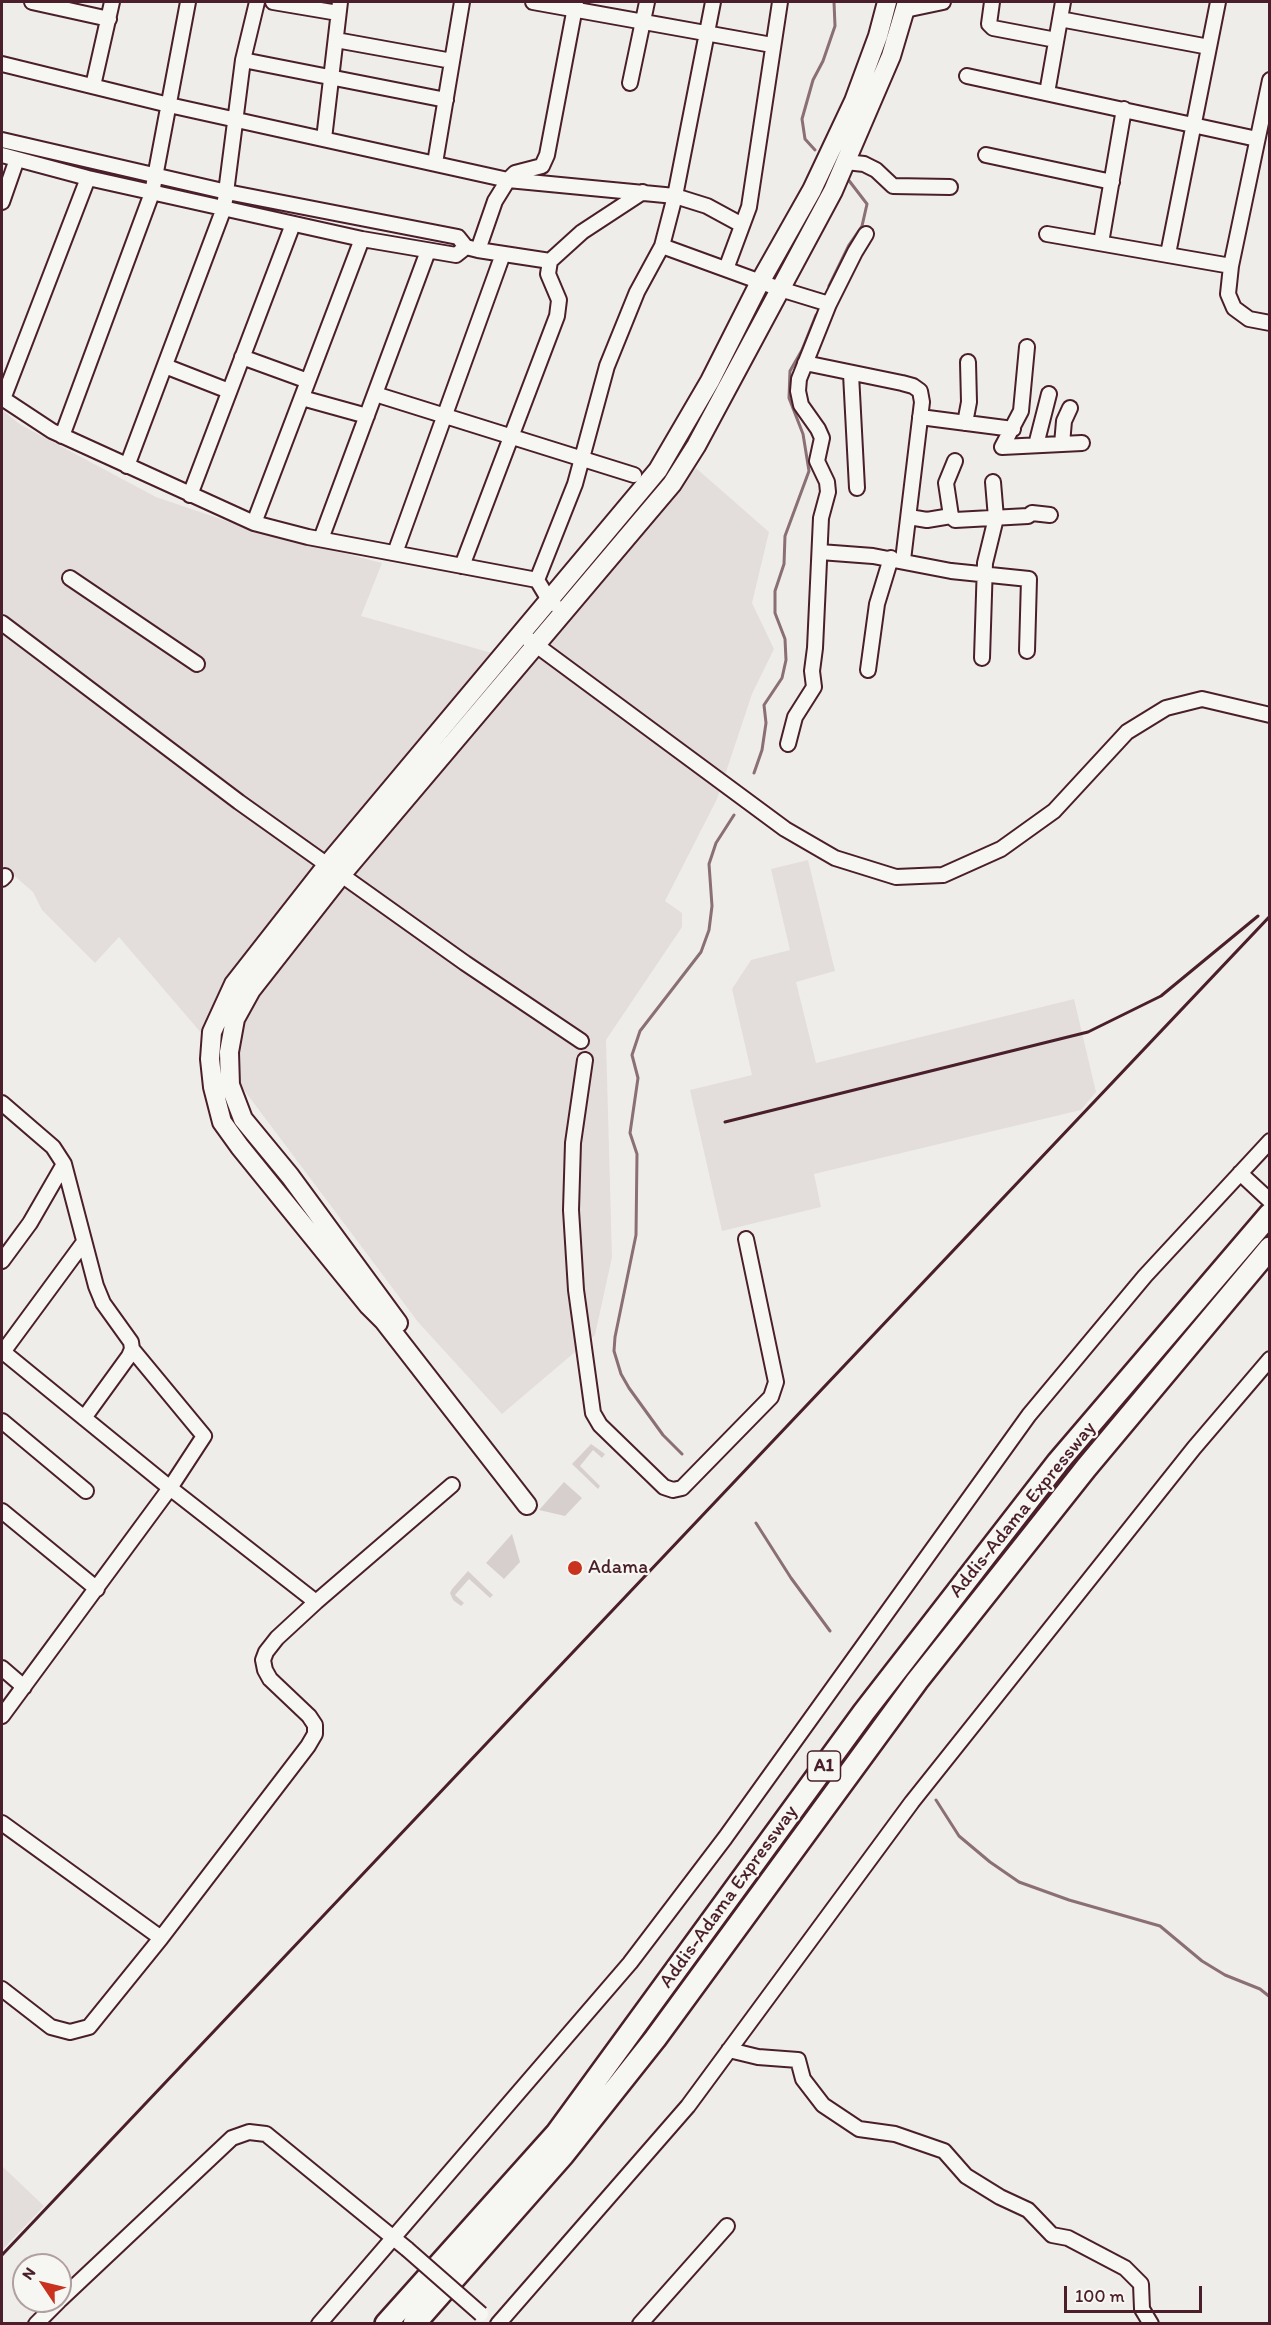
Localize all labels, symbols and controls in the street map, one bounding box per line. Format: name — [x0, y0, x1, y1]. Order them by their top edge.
street label: Addis-Adama Expressway — [944, 1417, 1102, 1603]
place label: Adama — [588, 1556, 648, 1580]
marker: Adama — [566, 1559, 584, 1577]
road number: A1 — [808, 1751, 840, 1781]
street label: Addis-Adama Expressway — [655, 1801, 803, 1993]
north arrow — [12, 2253, 72, 2313]
text: N — [18, 2264, 39, 2283]
scale bar — [1067, 2274, 1205, 2312]
text: 100 m — [1075, 2285, 1125, 2307]

